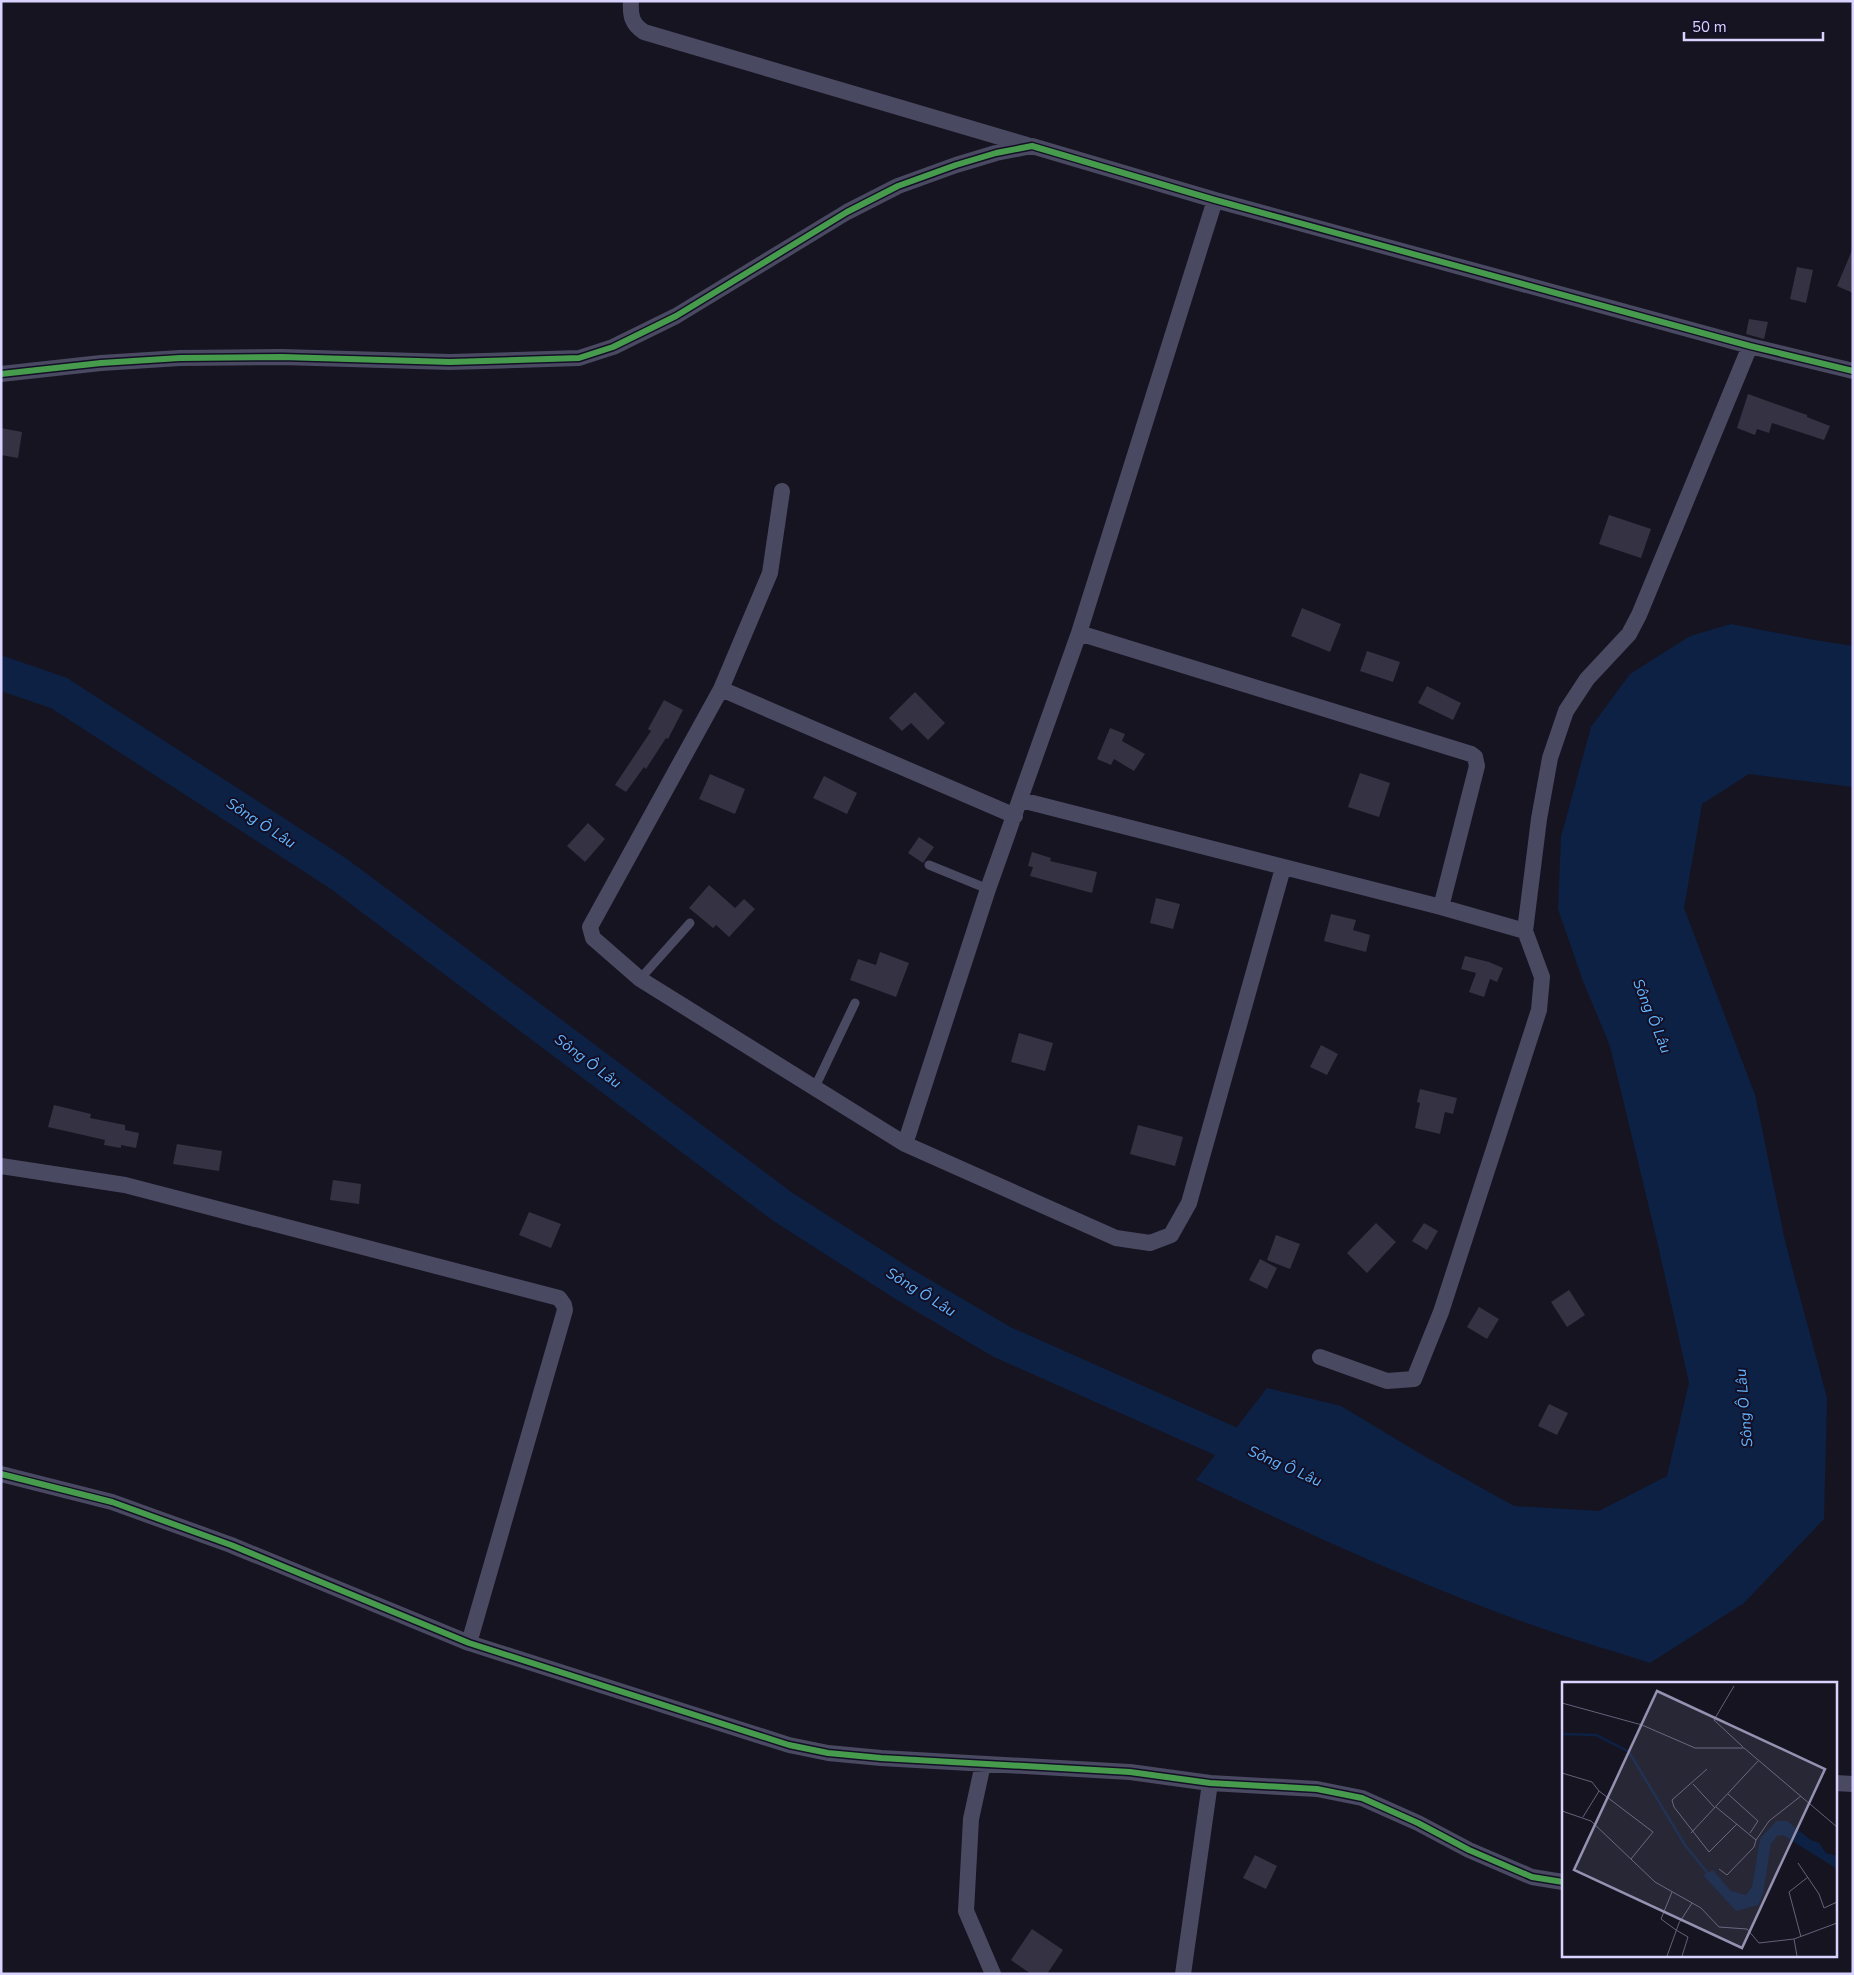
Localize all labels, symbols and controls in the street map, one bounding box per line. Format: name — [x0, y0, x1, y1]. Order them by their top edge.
scale bar — [1684, 10, 1823, 42]
text: 50 m — [1692, 17, 1727, 37]
water label: Sông Ô Lâu — [223, 792, 300, 853]
water label: Sông Ô Lâu — [1628, 975, 1677, 1056]
water label: Sông Ô Lâu — [551, 1029, 626, 1093]
water label: Sông Ô Lâu — [882, 1262, 960, 1321]
water label: Sông Ô Lâu — [1730, 1368, 1757, 1448]
water label: Sông Ô Lâu — [1245, 1440, 1325, 1491]
inset map — [1562, 1682, 1836, 1958]

